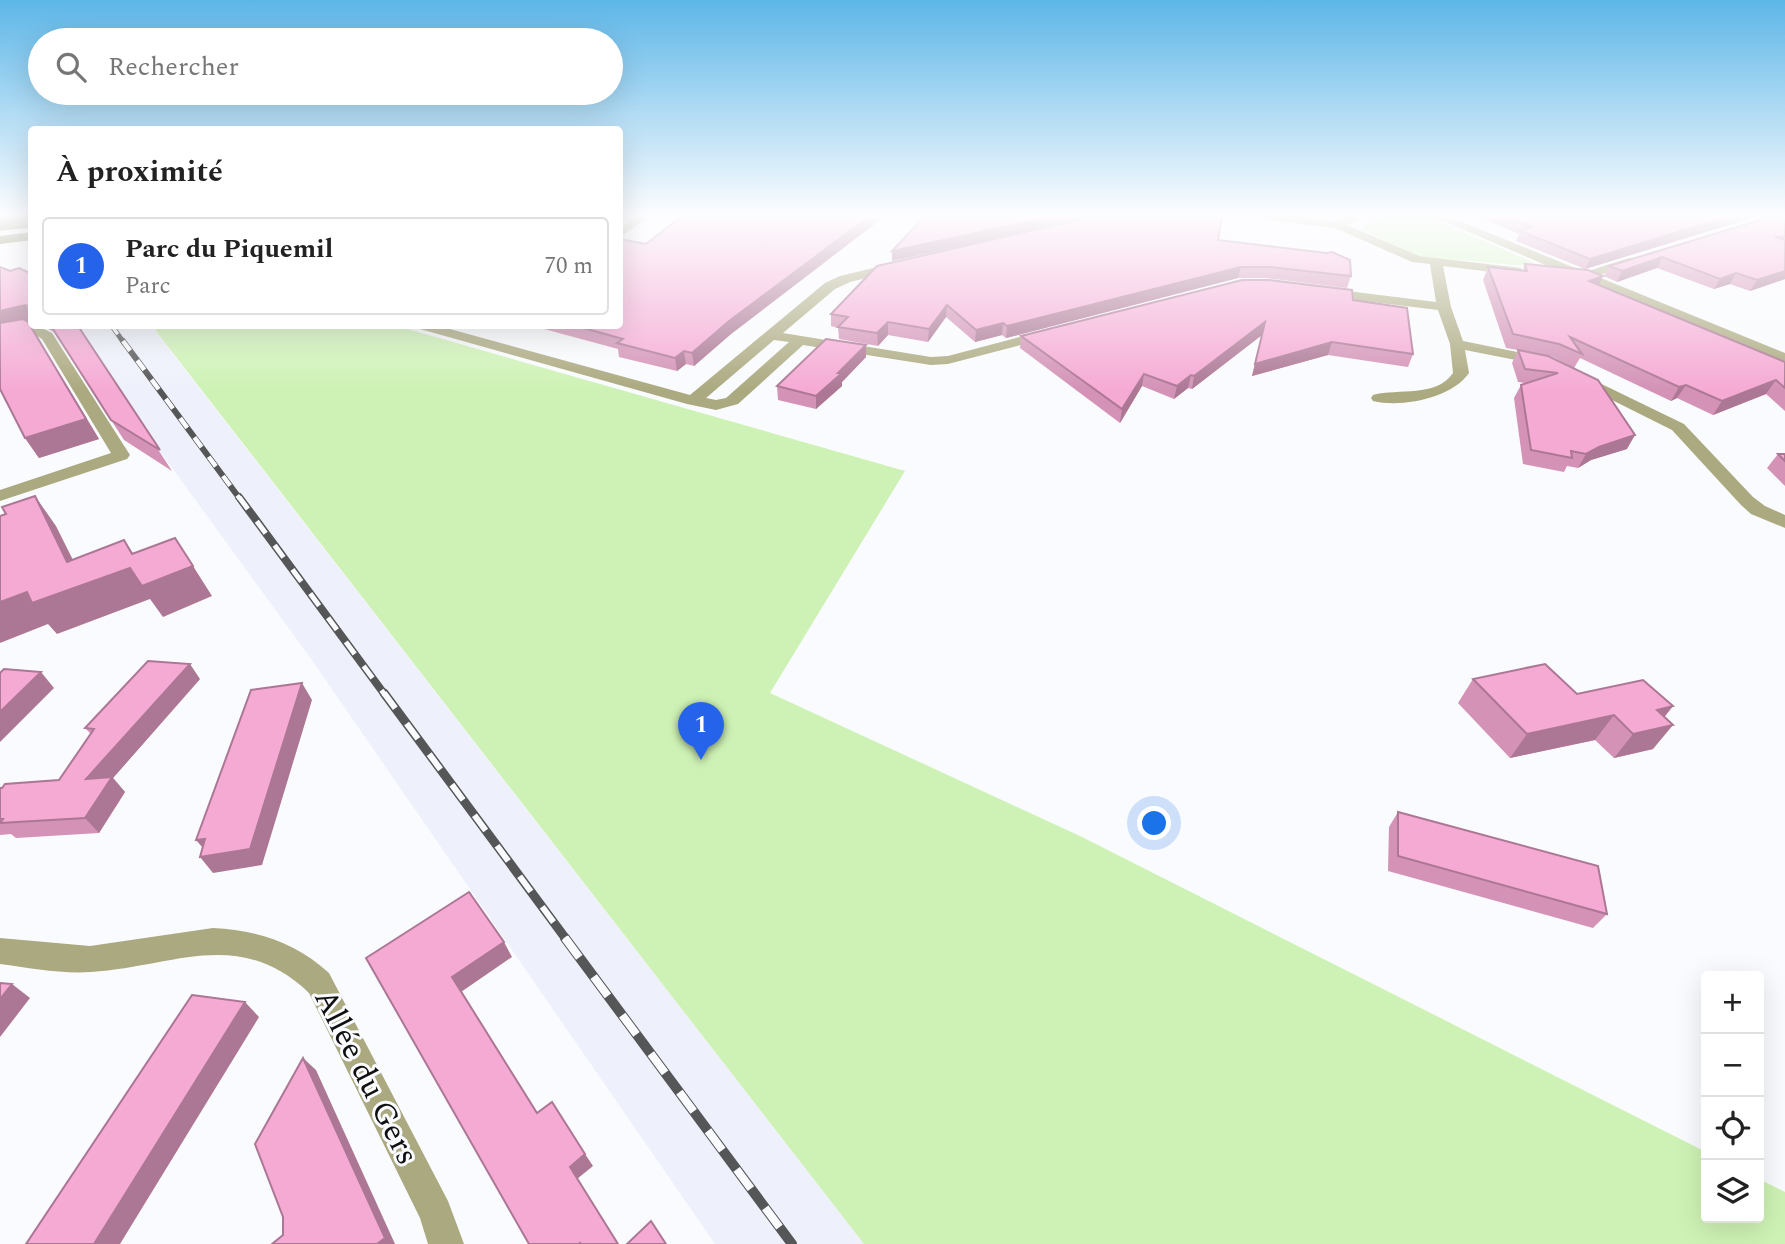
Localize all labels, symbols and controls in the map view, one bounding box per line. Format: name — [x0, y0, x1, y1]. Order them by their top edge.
search box — [28, 28, 623, 105]
text: Rechercher — [108, 47, 239, 87]
icon: search — [52, 48, 90, 86]
text: À proximité — [56, 149, 223, 195]
text: Parc du Piquemil — [125, 229, 333, 269]
text: 1 — [75, 249, 87, 284]
text: 70 m — [544, 249, 593, 284]
text: Parc — [125, 269, 171, 304]
pin: 1 — [678, 702, 724, 760]
your location — [1137, 806, 1171, 840]
map controls — [1701, 971, 1764, 1223]
button: + — [1701, 971, 1764, 1034]
street label: Allée du Gers — [301, 980, 431, 1174]
button: − — [1701, 1034, 1764, 1097]
button: locate — [1701, 1097, 1764, 1160]
button: layers — [1701, 1160, 1764, 1223]

